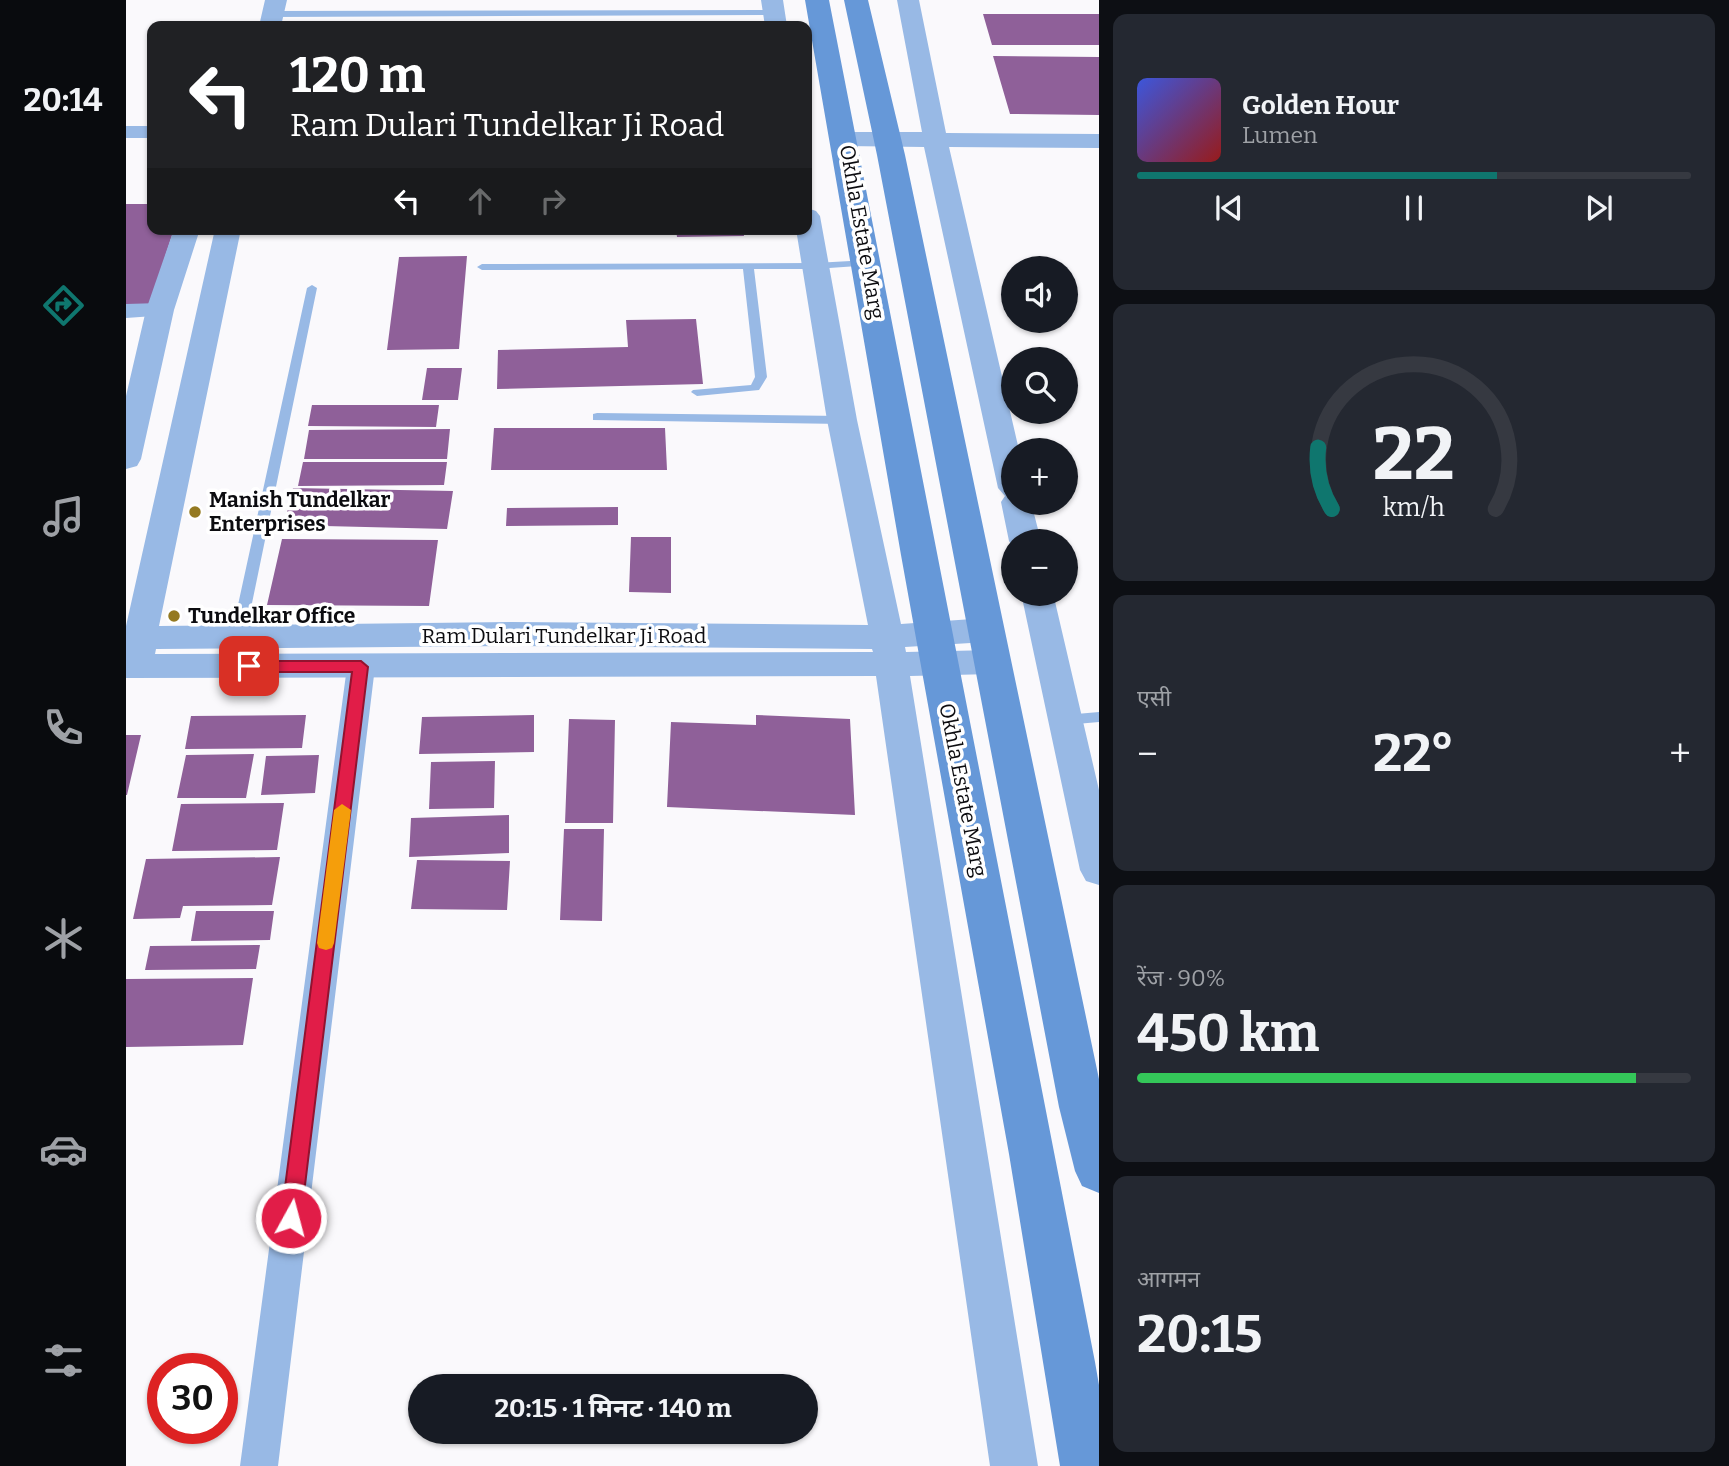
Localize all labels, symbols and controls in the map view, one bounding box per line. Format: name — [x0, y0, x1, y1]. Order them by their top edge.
text: 120 m — [290, 46, 425, 105]
icon: left — [175, 49, 266, 140]
text: 20:14 — [23, 81, 103, 119]
text: Golden Hour — [1242, 90, 1399, 121]
text: Ram Dulari Tundelkar Ji Road — [290, 106, 724, 144]
text: Lumen — [1242, 121, 1318, 149]
street label: Okhla Estate Marg — [834, 143, 890, 321]
icon: left — [388, 182, 426, 220]
icon: ahead — [461, 182, 499, 220]
icon: right — [534, 182, 572, 220]
icon: previous — [1210, 189, 1248, 227]
icon: pause — [1395, 189, 1433, 227]
icon: next — [1580, 189, 1618, 227]
map controls — [1001, 256, 1078, 606]
button: sound — [1001, 256, 1078, 333]
icon: directions — [39, 281, 88, 330]
button: search — [1001, 347, 1078, 424]
text: 22 — [1373, 411, 1455, 498]
button: + — [1001, 438, 1078, 515]
place label: Manish Tundelkar Enterprises — [209, 487, 390, 537]
icon: music — [39, 492, 88, 541]
text: km/h — [1383, 492, 1445, 522]
marker: Manish Tundelkar Enterprises — [187, 504, 203, 520]
button: − — [1001, 529, 1078, 606]
place label: Tundelkar Office — [188, 603, 355, 629]
marker: Tundelkar Office — [166, 608, 182, 624]
street label: Ram Dulari Tundelkar Ji Road — [421, 623, 707, 649]
pin — [219, 636, 279, 696]
icon: arrive — [230, 647, 268, 685]
text: एसी — [1137, 684, 1171, 712]
street label: Okhla Estate Marg — [933, 701, 993, 879]
icon: phone — [39, 703, 88, 752]
text: 22° — [1373, 722, 1454, 785]
text: − — [1137, 731, 1158, 777]
text: + — [1669, 731, 1691, 777]
icon: climate — [39, 914, 88, 963]
text: रेंज · 90% — [1137, 964, 1225, 992]
text: 450 km — [1137, 1002, 1319, 1065]
icon: car — [39, 1125, 88, 1174]
position arrow — [254, 1181, 328, 1255]
text: आगमन — [1137, 1265, 1200, 1293]
text: 20:15 — [1137, 1303, 1262, 1366]
icon: filters — [39, 1336, 88, 1385]
speed limit sign: 30 — [147, 1353, 238, 1444]
text: 20:15 · 1 मिनट · 140 m — [494, 1393, 732, 1424]

